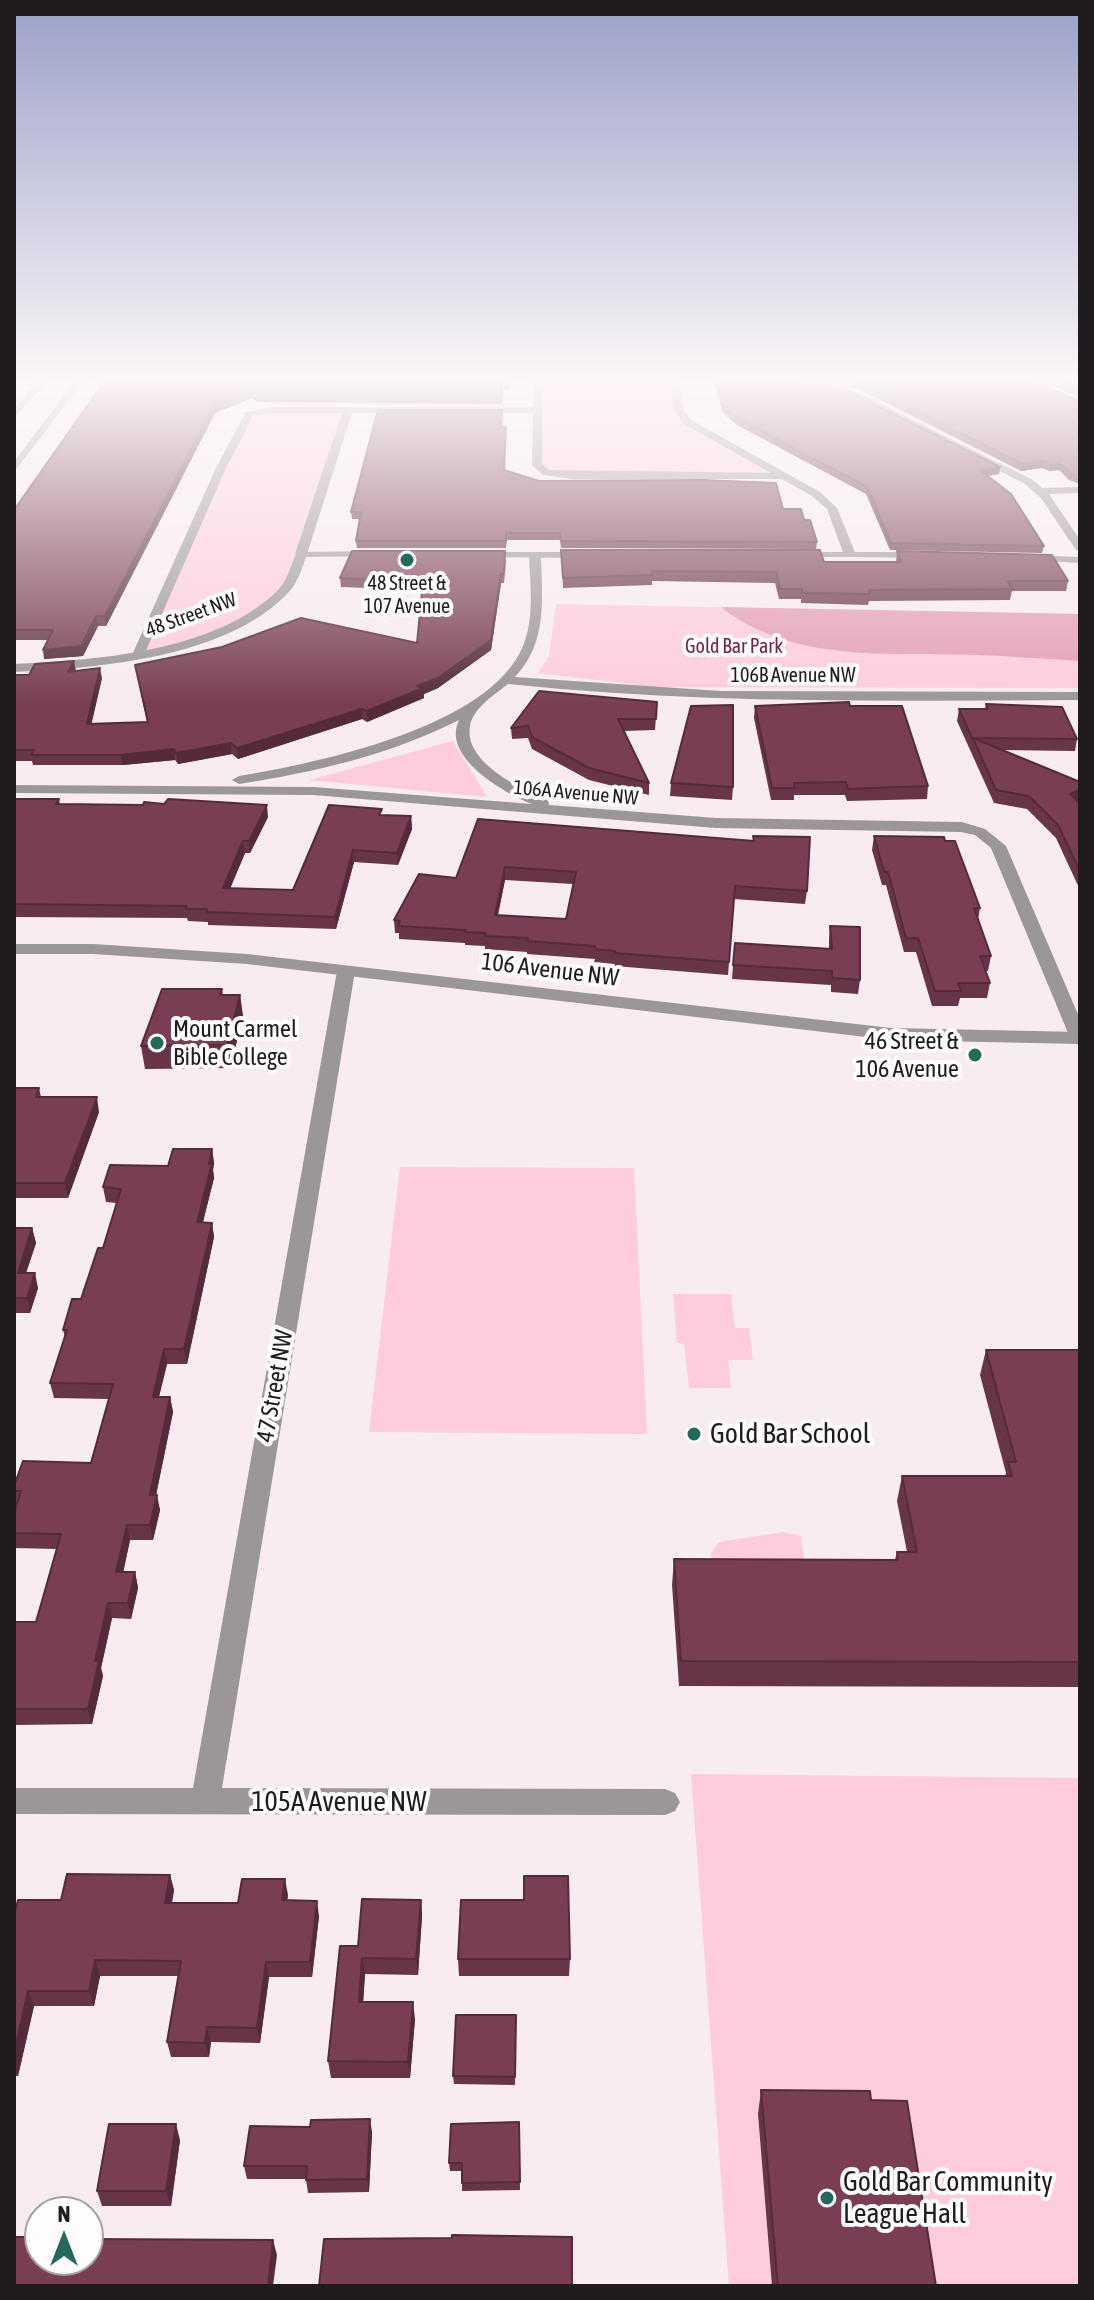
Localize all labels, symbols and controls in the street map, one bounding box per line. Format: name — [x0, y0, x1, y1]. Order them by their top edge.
marker: 48 Street & 107 Avenue — [398, 551, 416, 569]
place label: 48 Street & 107 Avenue — [364, 572, 450, 619]
street label: 48 Street NW — [143, 588, 239, 642]
park label: Gold Bar Park — [685, 635, 783, 659]
street label: 106B Avenue NW — [731, 664, 855, 688]
street label: 106A Avenue NW — [513, 776, 639, 810]
street label: 106 Avenue NW — [480, 947, 620, 993]
place label: Mount Carmel Bible College — [173, 1015, 297, 1071]
place label: 46 Street & 106 Avenue — [855, 1027, 959, 1083]
marker: Mount Carmel Bible College — [148, 1034, 166, 1052]
marker: 46 Street & 106 Avenue — [966, 1046, 984, 1064]
street label: 47 Street NW — [251, 1328, 299, 1444]
place label: Gold Bar School — [710, 1417, 870, 1451]
marker: Gold Bar School — [685, 1425, 703, 1443]
street label: 105A Avenue NW — [251, 1785, 427, 1819]
place label: Gold Bar Community League Hall — [843, 2165, 1053, 2231]
marker: Gold Bar Community League Hall — [818, 2189, 836, 2207]
north arrow — [24, 2196, 104, 2276]
text: N — [58, 2201, 70, 2227]

